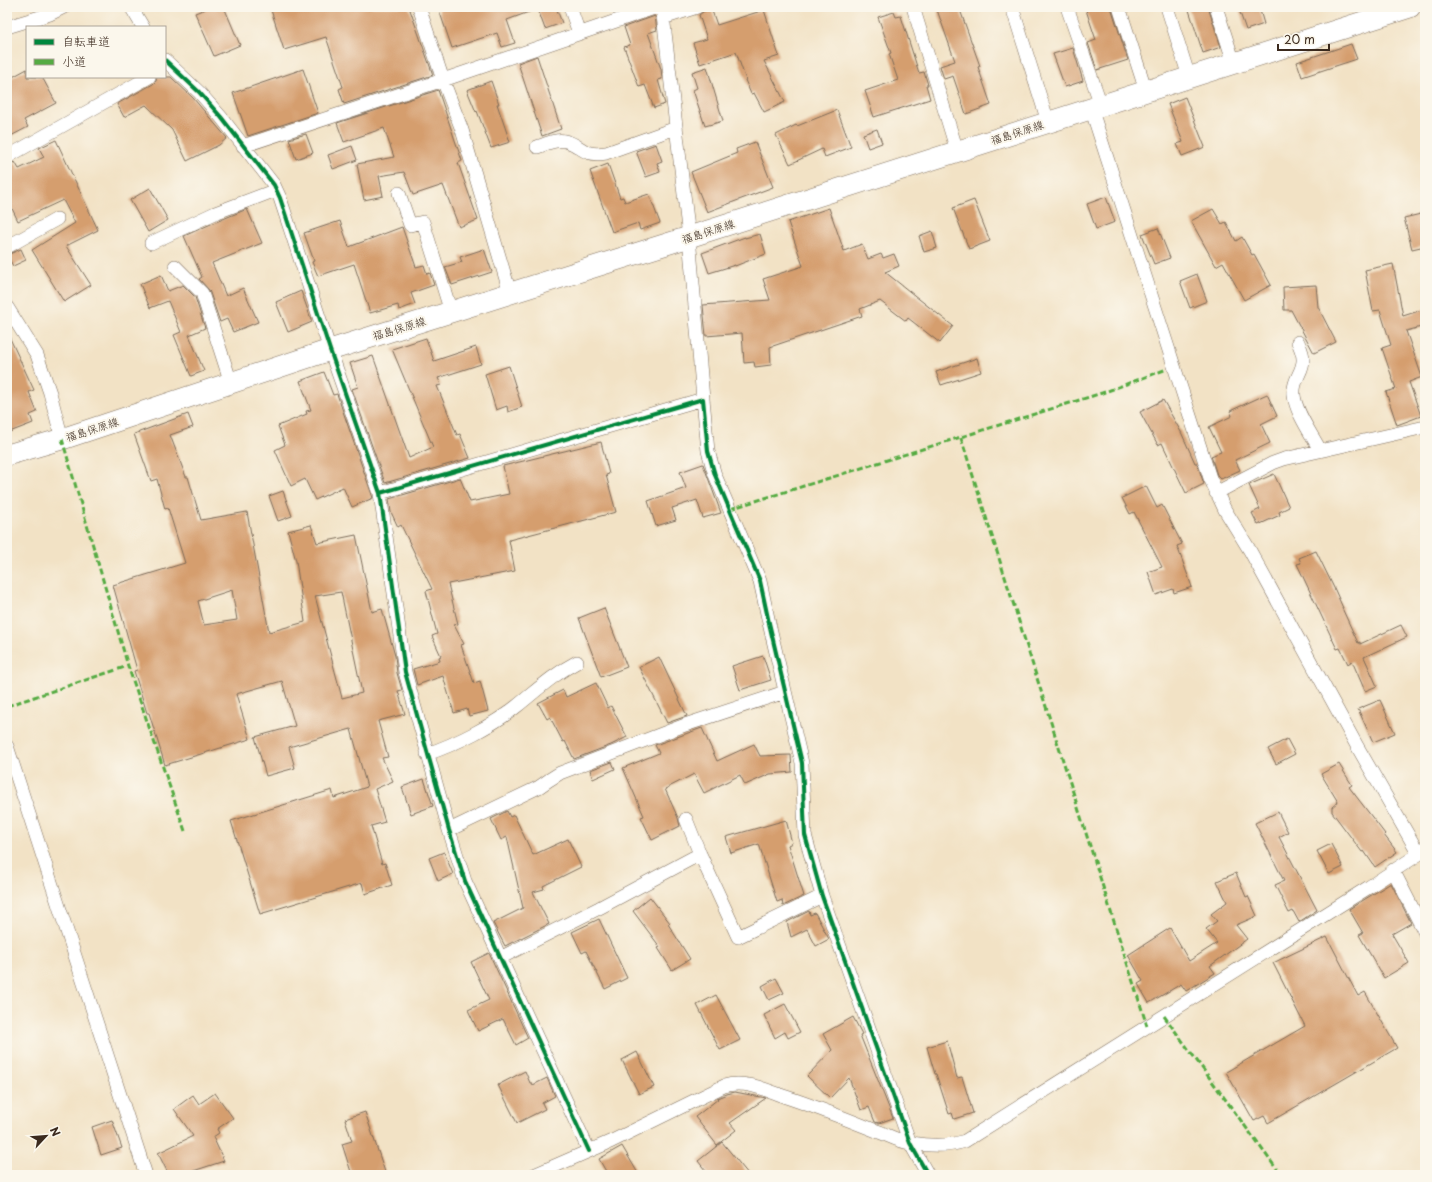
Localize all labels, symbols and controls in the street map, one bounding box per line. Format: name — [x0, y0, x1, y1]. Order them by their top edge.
legend — [26, 26, 166, 78]
scale bar — [1278, 26, 1329, 52]
text: 20 m — [1284, 30, 1315, 48]
text: 自転車道 — [62, 32, 110, 50]
text: 小道 — [62, 52, 86, 70]
street label: 福島保原線 — [988, 115, 1046, 149]
street label: 福島保原線 — [679, 214, 737, 248]
street label: 福島保原線 — [370, 312, 428, 344]
street label: 福島保原線 — [63, 412, 121, 446]
north arrow — [26, 1116, 66, 1156]
text: N — [46, 1124, 65, 1139]

